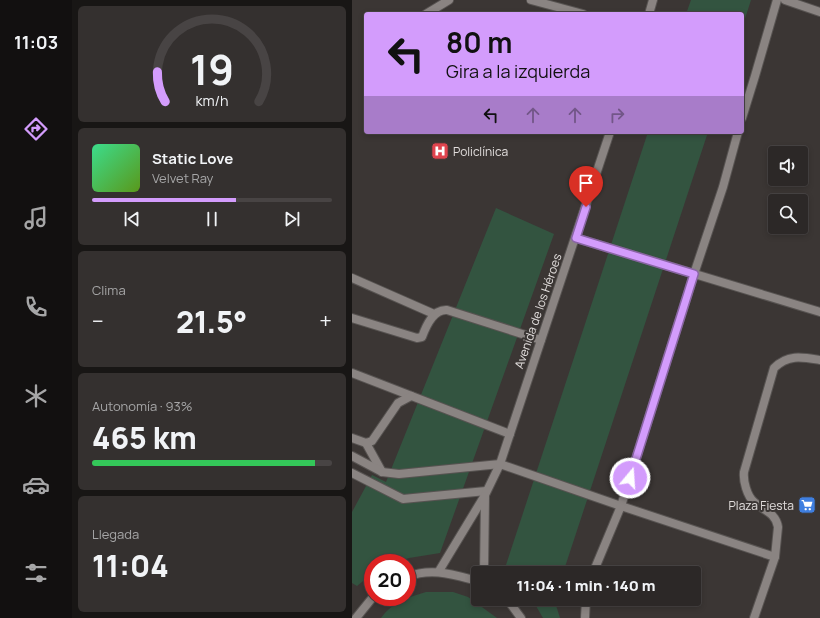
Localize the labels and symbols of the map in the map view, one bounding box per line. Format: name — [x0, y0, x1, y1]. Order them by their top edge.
hospital icon: Policlínica — [430, 141, 450, 161]
place label: Policlínica — [453, 143, 508, 160]
pin — [569, 166, 603, 207]
street label: Avenida de los Héroes — [510, 251, 566, 371]
position arrow — [609, 457, 651, 499]
supermarket icon: Plaza Fiesta — [797, 495, 817, 515]
place label: Plaza Fiesta — [729, 497, 794, 514]
speed limit sign: 20 — [364, 554, 416, 606]

